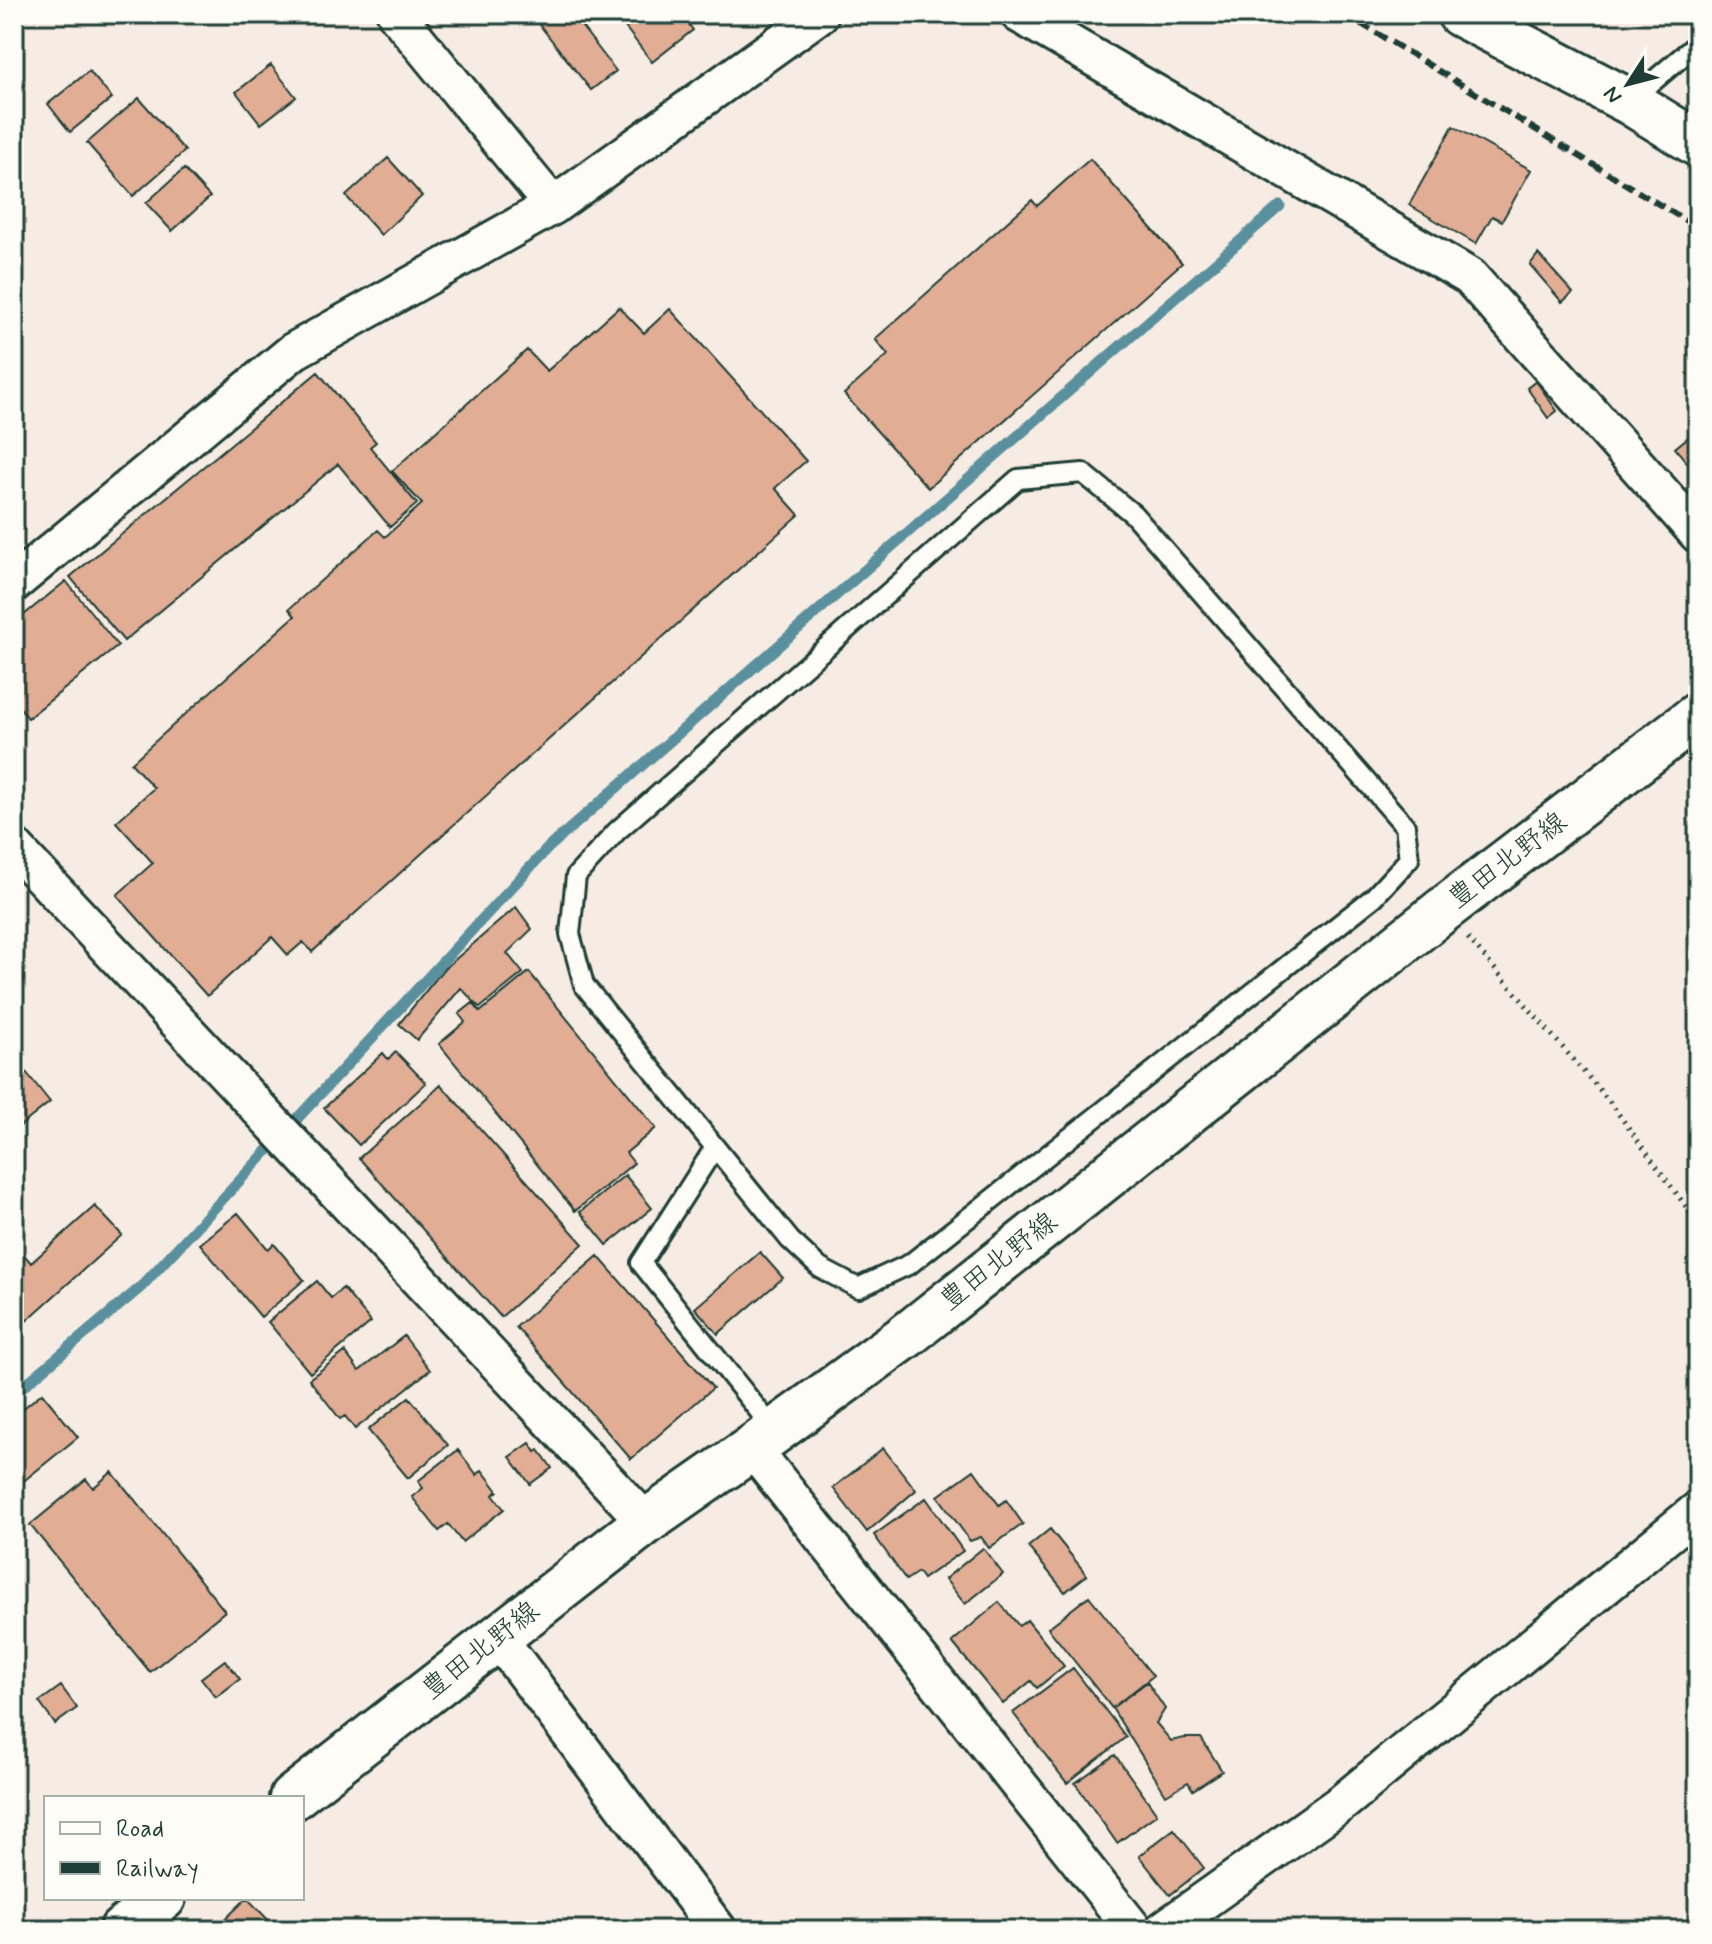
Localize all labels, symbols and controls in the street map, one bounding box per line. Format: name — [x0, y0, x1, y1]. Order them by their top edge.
north arrow — [1588, 44, 1668, 124]
text: N — [1598, 80, 1629, 109]
street label: 豊田北野線 — [1441, 804, 1575, 918]
street label: 豊田北野線 — [932, 1204, 1066, 1320]
street label: 豊田北野線 — [414, 1593, 548, 1709]
legend — [44, 1796, 304, 1900]
text: Road — [116, 1814, 164, 1845]
text: Railway — [116, 1854, 199, 1885]

